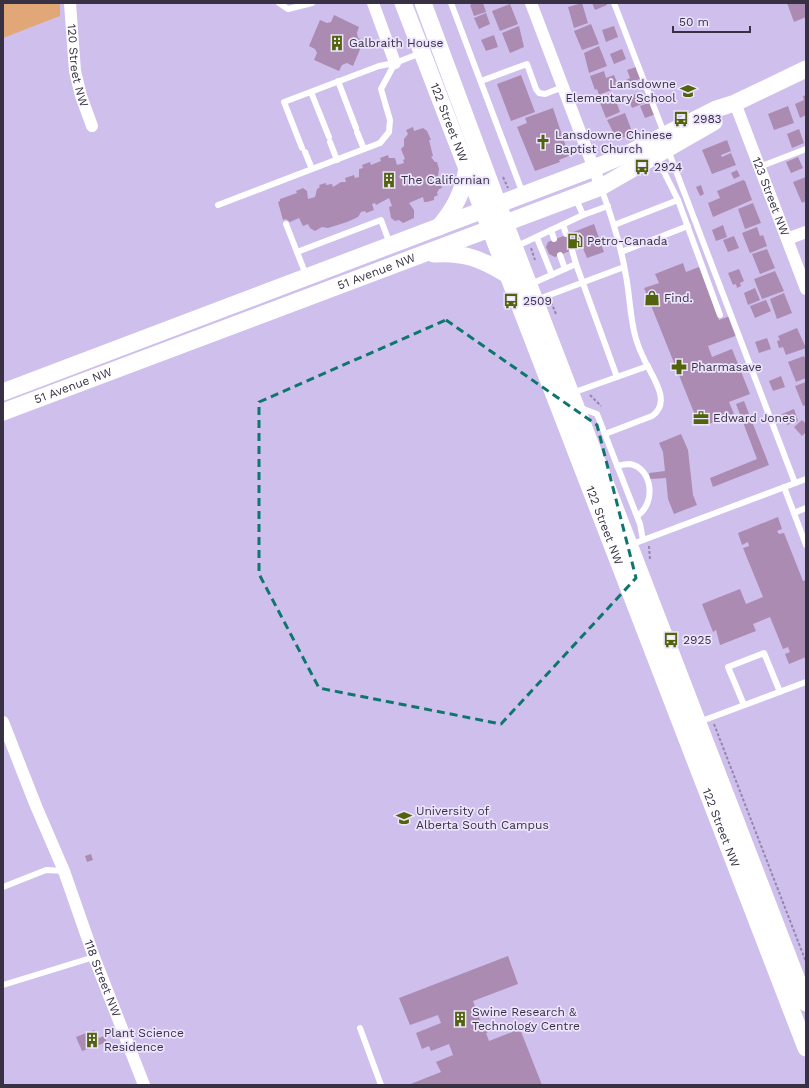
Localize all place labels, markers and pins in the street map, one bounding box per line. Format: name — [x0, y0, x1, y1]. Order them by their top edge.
building icon: Galbraith House — [328, 34, 346, 52]
place label: Galbraith House — [349, 36, 444, 50]
place label: Lansdowne Elementary School — [565, 77, 676, 105]
school or university icon: Lansdowne Elementary School — [679, 82, 697, 100]
bus stop icon: 2983 — [672, 110, 690, 128]
place label: 2983 — [693, 112, 722, 126]
place label: Lansdowne Chinese Baptist Church — [555, 128, 672, 156]
church icon: Lansdowne Chinese Baptist Church — [534, 133, 552, 151]
bus stop icon: 2924 — [633, 158, 651, 176]
place label: 2924 — [654, 160, 682, 174]
building icon: The Californian — [380, 171, 398, 189]
place label: The Californian — [401, 173, 490, 187]
fuel station icon: Petro-Canada — [566, 232, 584, 250]
place label: Petro-Canada — [587, 234, 668, 248]
shop icon: Find. — [643, 289, 661, 307]
place label: Find. — [664, 291, 693, 305]
bus stop icon: 2509 — [502, 292, 520, 310]
place label: 2509 — [523, 294, 552, 308]
pharmacy icon: Pharmasave — [670, 358, 688, 376]
place label: Pharmasave — [691, 360, 762, 374]
office icon: Edward Jones — [692, 409, 710, 427]
place label: Edward Jones — [713, 411, 795, 425]
bus stop icon: 2925 — [662, 631, 680, 649]
place label: 2925 — [683, 633, 711, 647]
place label: University of Alberta South Campus — [416, 804, 549, 832]
school or university icon: University of Alberta South Campus — [395, 809, 413, 827]
place label: Swine Research & Technology Centre — [472, 1005, 580, 1033]
building icon: Swine Research & Technology Centre — [451, 1010, 469, 1028]
place label: Plant Science Residence — [104, 1026, 184, 1054]
building icon: Plant Science Residence — [83, 1031, 101, 1049]

